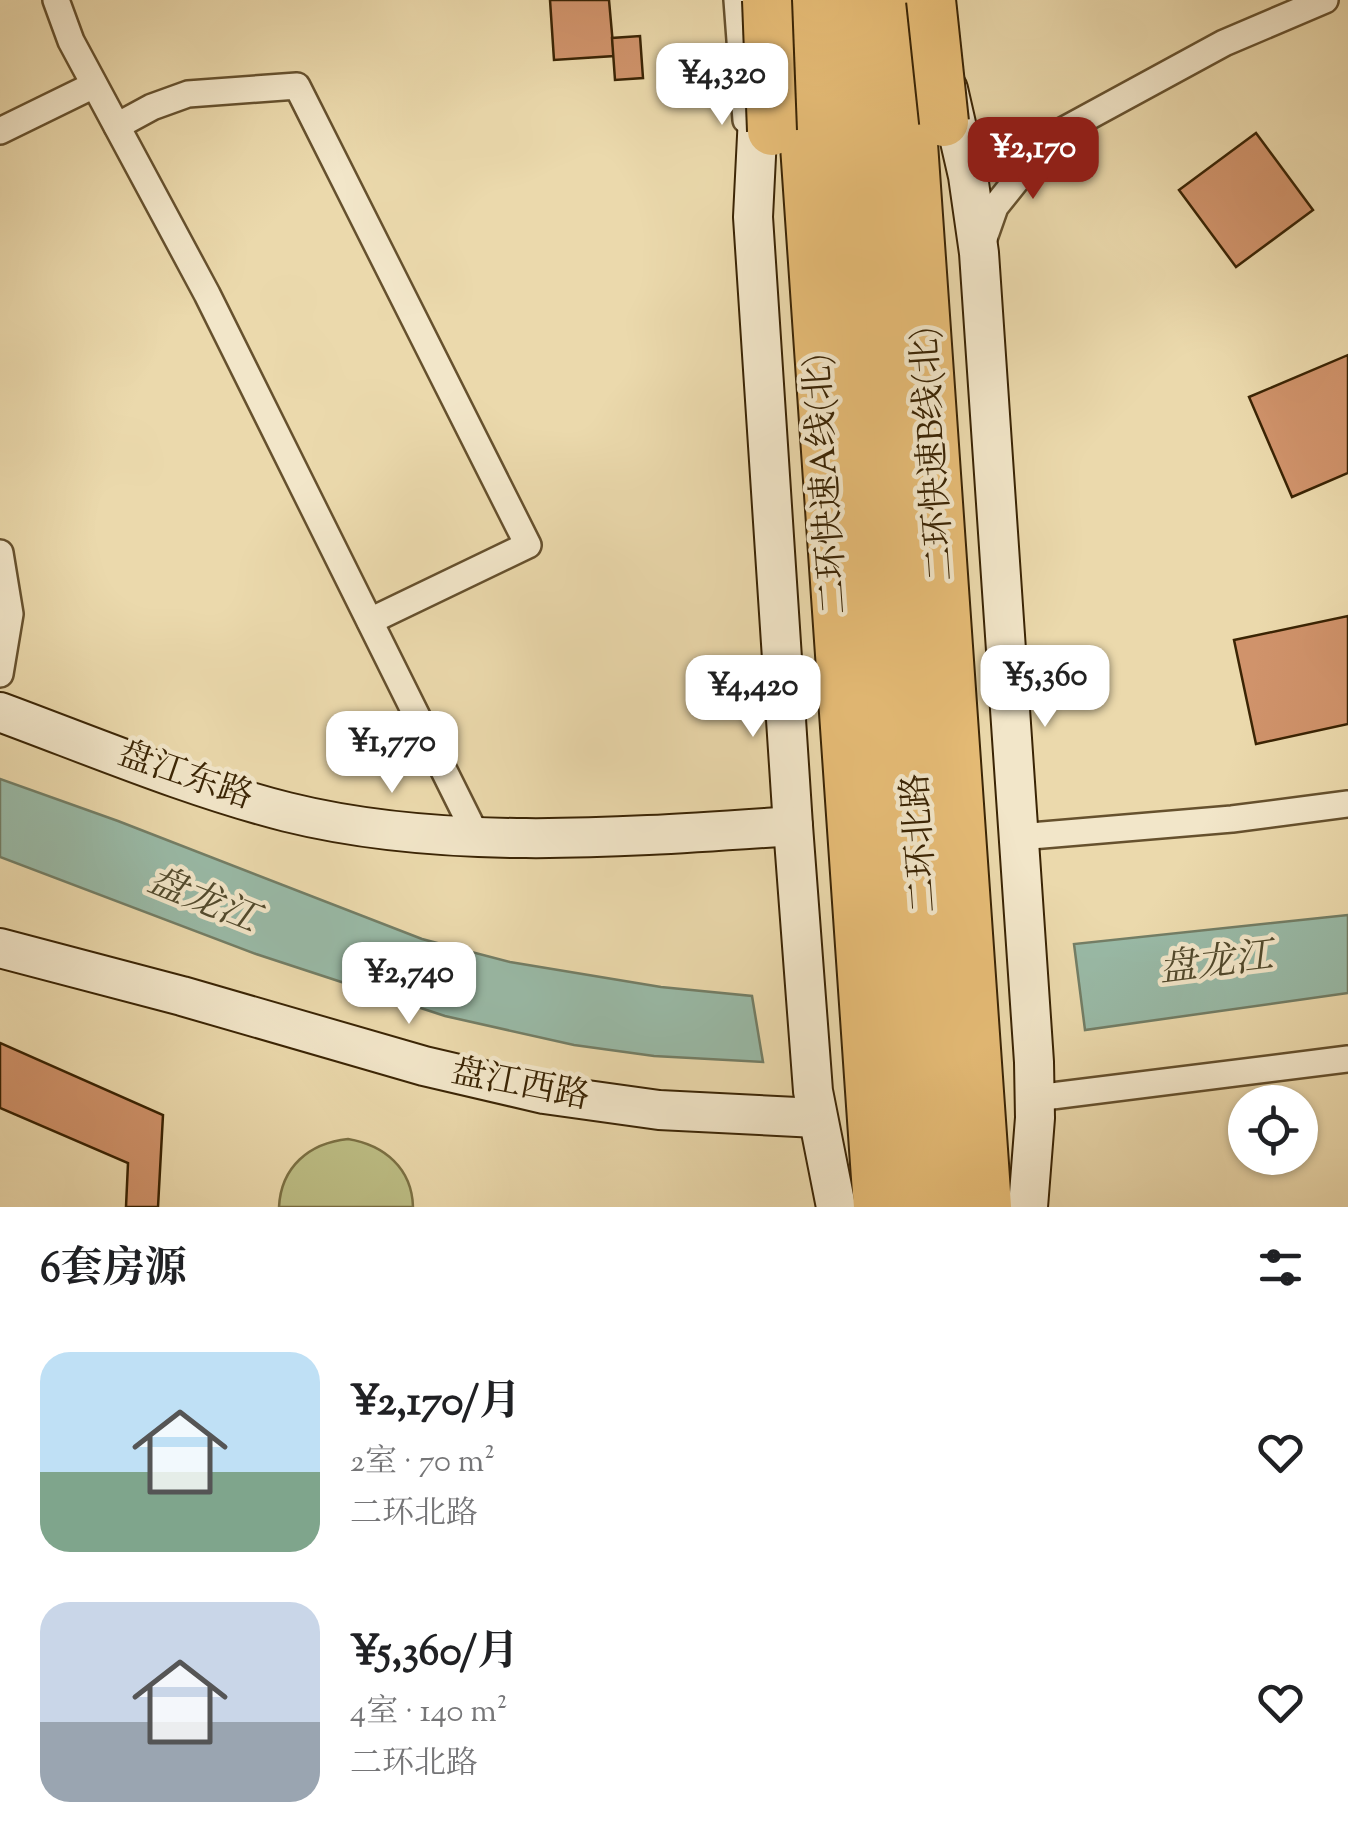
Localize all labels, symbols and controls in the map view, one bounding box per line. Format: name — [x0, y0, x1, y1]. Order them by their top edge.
pin: ¥4,320 — [641, 43, 803, 128]
text: ¥4,320 — [678, 52, 766, 98]
pin: ¥2,170 — [952, 117, 1114, 202]
text: ¥2,170 — [990, 126, 1076, 172]
street label: 二环快速B线(北) — [901, 325, 969, 583]
street label: 二环快速A线(北) — [793, 352, 863, 616]
pin: ¥5,360 — [964, 645, 1126, 730]
text: ¥5,360 — [1002, 654, 1088, 700]
pin: ¥4,420 — [672, 655, 834, 740]
text: ¥4,420 — [708, 664, 798, 710]
pin: ¥1,770 — [311, 711, 473, 796]
text: ¥1,770 — [348, 720, 436, 766]
street label: 盘江东路 — [111, 730, 259, 824]
street label: 二环北路 — [892, 771, 952, 915]
water label: 盘龙江 — [139, 856, 270, 950]
water label: 盘龙江 — [1156, 931, 1281, 999]
pin: ¥2,740 — [328, 942, 490, 1027]
text: ¥2,740 — [364, 951, 454, 997]
street label: 盘江西路 — [446, 1048, 594, 1124]
map controls — [1228, 1085, 1318, 1175]
button: locate — [1228, 1085, 1318, 1175]
icon: filters — [1253, 1240, 1308, 1295]
text: 6套房源 — [40, 1241, 187, 1301]
text: ¥2,170/月 — [350, 1374, 521, 1434]
icon: home — [120, 1392, 240, 1512]
icon: heart — [1253, 1425, 1308, 1480]
text: 2室 · 70 m² — [350, 1440, 495, 1486]
text: 二环北路 — [350, 1492, 478, 1538]
text: ¥5,360/月 — [350, 1624, 519, 1684]
icon: home — [120, 1642, 240, 1762]
icon: heart — [1253, 1675, 1308, 1730]
text: 4室 · 140 m² — [350, 1690, 508, 1736]
text: 二环北路 — [350, 1742, 478, 1788]

